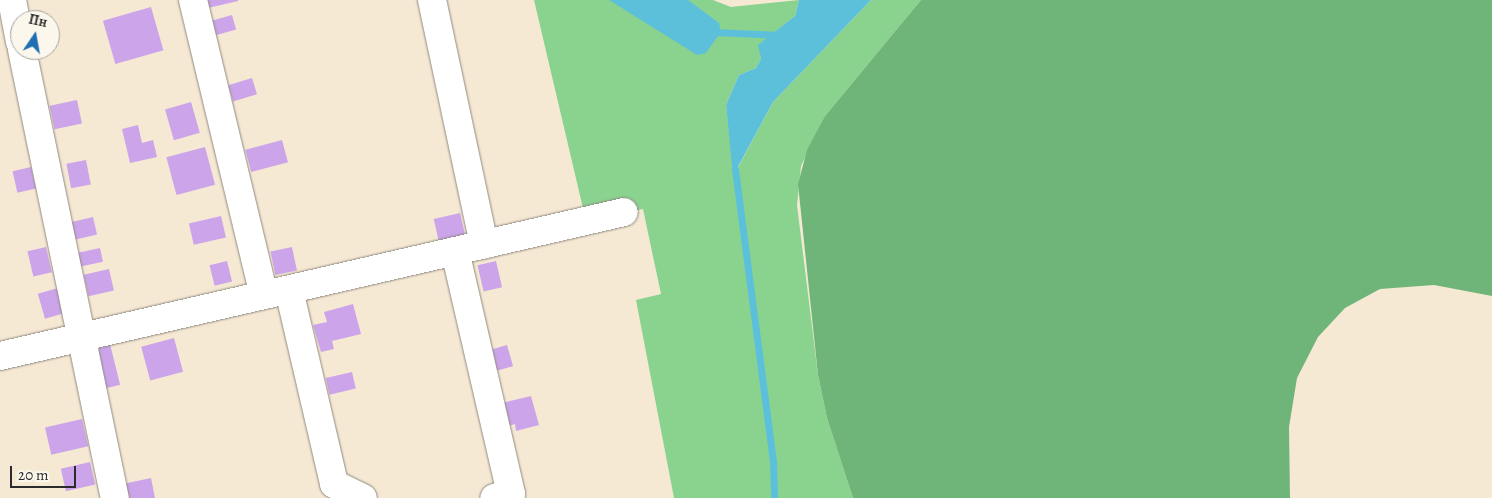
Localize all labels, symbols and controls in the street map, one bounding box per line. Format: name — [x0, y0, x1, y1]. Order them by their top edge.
north arrow — [10, 10, 60, 60]
text: Пн — [27, 10, 49, 32]
scale bar — [12, 456, 79, 488]
text: 20 m — [18, 465, 49, 485]

